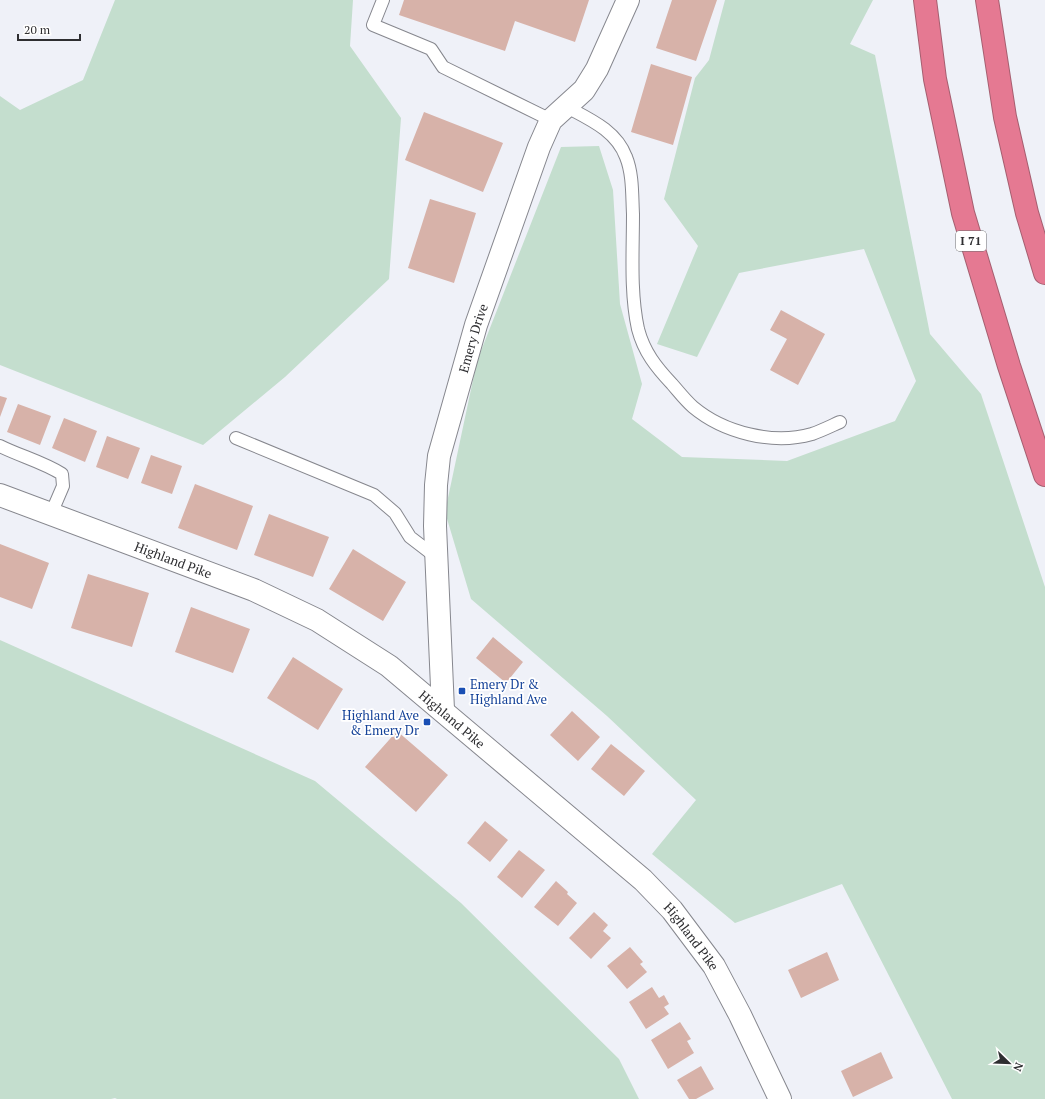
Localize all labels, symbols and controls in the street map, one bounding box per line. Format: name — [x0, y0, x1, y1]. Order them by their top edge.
scale bar — [18, 16, 80, 42]
text: 20 m — [24, 22, 51, 37]
road number: I 71 — [956, 231, 986, 251]
street label: Emery Drive — [454, 301, 492, 375]
street label: Highland Pike — [132, 537, 214, 582]
place label: Emery Dr & Highland Ave — [470, 675, 547, 708]
street label: Highland Pike — [415, 686, 489, 752]
marker: Emery Dr & Highland Ave — [457, 686, 467, 696]
place label: Highland Ave & Emery Dr — [342, 706, 419, 739]
marker: Highland Ave & Emery Dr — [422, 717, 432, 727]
street label: Highland Pike — [660, 898, 724, 973]
north arrow — [989, 1043, 1029, 1083]
text: N — [1010, 1060, 1026, 1074]

